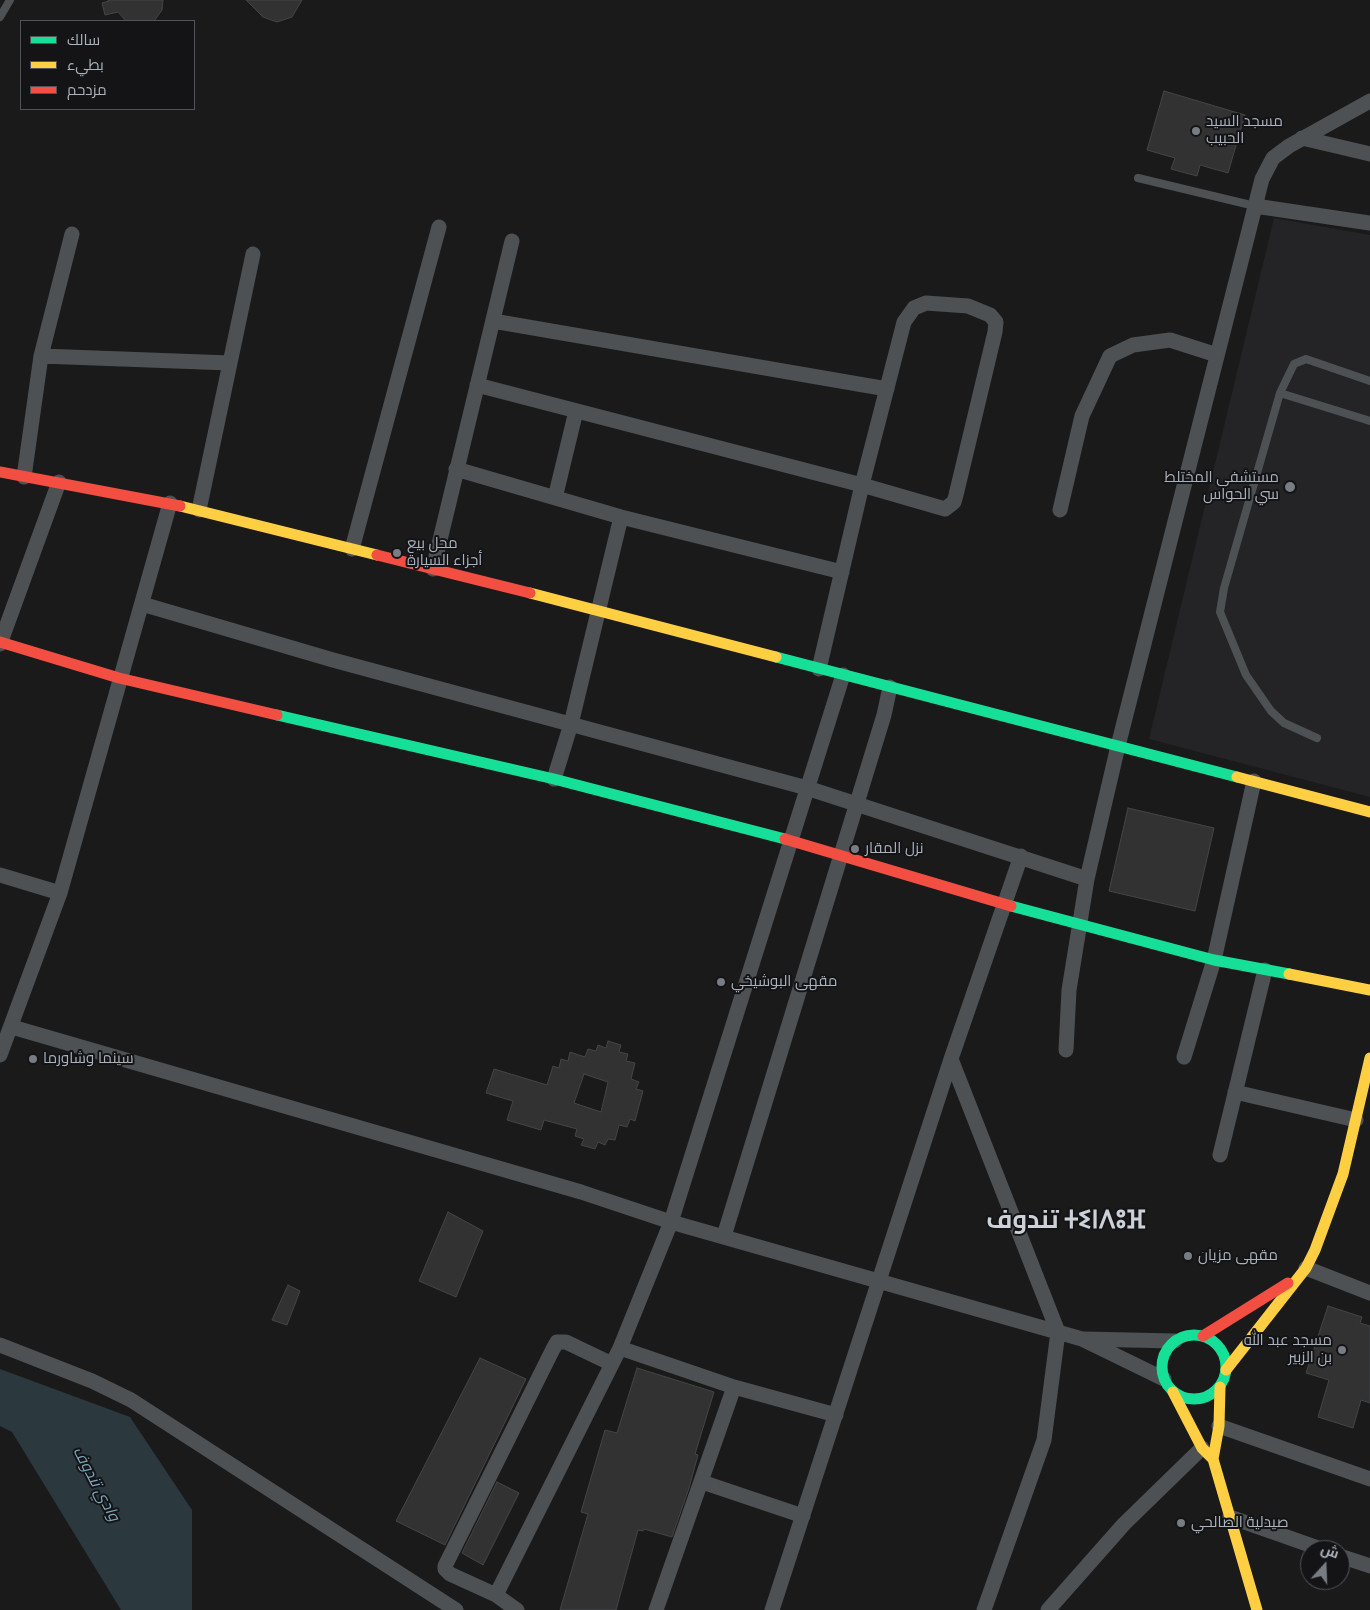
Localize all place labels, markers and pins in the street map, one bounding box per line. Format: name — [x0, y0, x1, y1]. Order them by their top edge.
place label: مسجد السيد الحبيب — [1206, 113, 1283, 148]
marker: مسجد السيد الحبيب — [1190, 125, 1202, 137]
place label: مستشفى المختلط سي الحواس — [1164, 469, 1279, 504]
marker: مستشفى المختلط سي الحواس — [1283, 480, 1297, 494]
place label: محل بيع أجزاء السيارة — [407, 535, 482, 570]
marker: محل بيع أجزاء السيارة — [391, 547, 403, 559]
place label: نزل المقار — [865, 840, 923, 858]
marker: نزل المقار — [849, 843, 861, 855]
place label: مقهى البوشيخي — [731, 973, 837, 991]
marker: مقهى البوشيخي — [715, 976, 727, 988]
place label: سينما وشاورما — [43, 1050, 134, 1068]
marker: سينما وشاورما — [27, 1053, 39, 1065]
place label: مقهى مزيان — [1198, 1247, 1278, 1265]
marker: مقهى مزيان — [1182, 1250, 1194, 1262]
place label: مسجد عبد الله بن الزبير — [1244, 1332, 1332, 1367]
marker: مسجد عبد الله بن الزبير — [1336, 1344, 1348, 1356]
place label: صيدلية الصالحي — [1191, 1514, 1288, 1532]
marker: صيدلية الصالحي — [1175, 1517, 1187, 1529]

